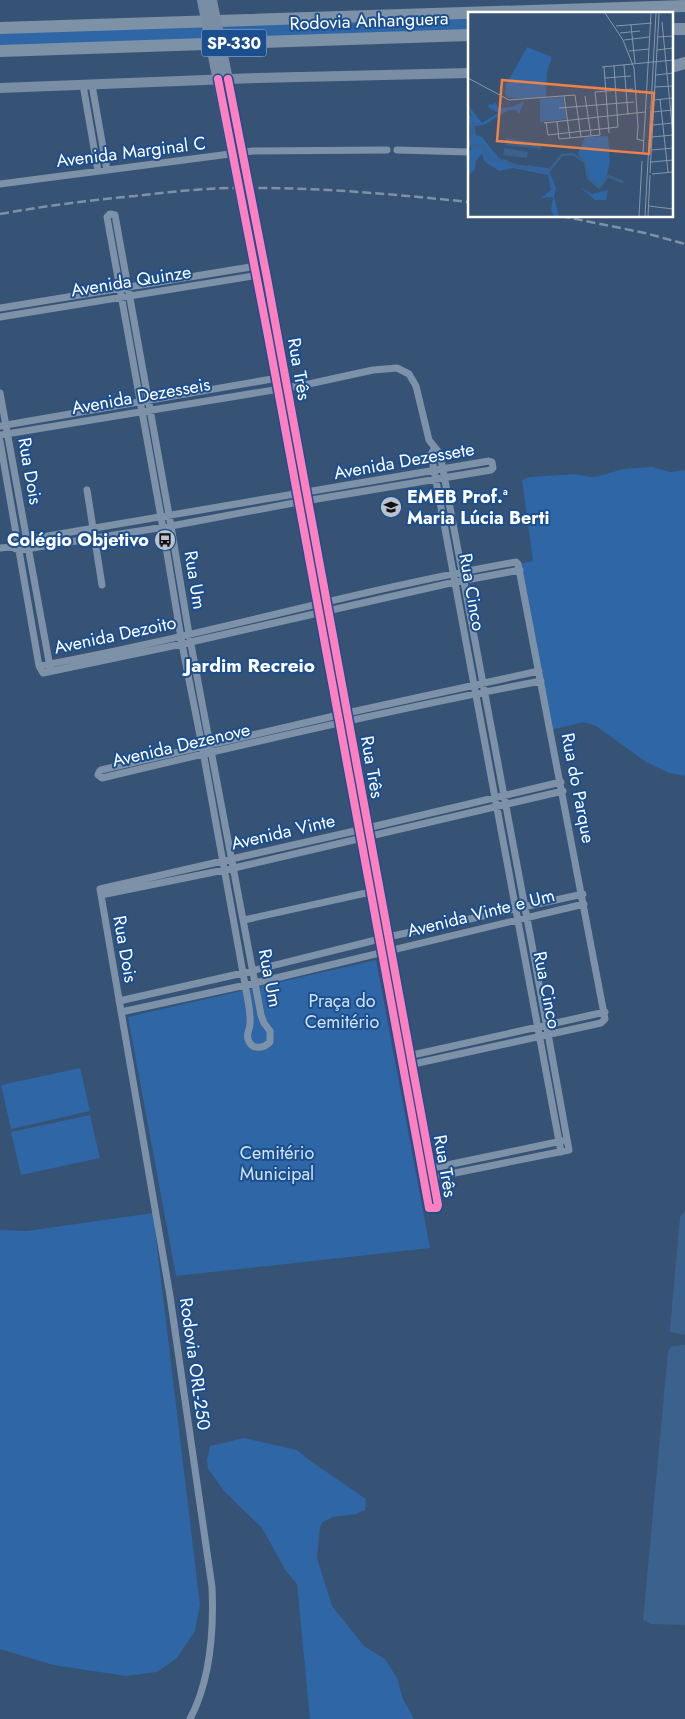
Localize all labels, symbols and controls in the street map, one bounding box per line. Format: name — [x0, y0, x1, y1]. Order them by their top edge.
street label: Rodovia Anhanguera — [289, 5, 449, 37]
inset map — [468, 12, 672, 218]
road number: SP-330 — [202, 29, 266, 56]
street label: Avenida Marginal C — [55, 130, 207, 174]
street label: Avenida Quinze — [69, 259, 193, 303]
street label: Rua Três — [281, 336, 317, 402]
street label: Avenida Dezesseis — [70, 371, 212, 421]
street label: Rua Dois — [11, 435, 49, 507]
street label: Avenida Dezessete — [332, 436, 476, 486]
place label: EMEB Prof.ª Maria Lúcia Berti — [407, 484, 549, 531]
school or university icon: EMEB Prof.ª Maria Lúcia Berti — [379, 495, 403, 519]
place label: Colégio Objetivo — [7, 527, 149, 553]
bus stop icon: Colégio Objetivo — [153, 528, 177, 552]
street label: Rua Um — [178, 549, 212, 611]
street label: Rua Cinco — [452, 551, 492, 633]
street label: Avenida Dezoito — [52, 609, 179, 661]
district label: Jardim Recreio — [181, 652, 315, 679]
street label: Avenida Dezenove — [109, 716, 253, 774]
street label: Rua do Parque — [555, 731, 601, 845]
street label: Rua Três — [354, 734, 390, 800]
street label: Avenida Vinte — [228, 807, 338, 857]
street label: Avenida Vinte e Um — [404, 882, 558, 944]
street label: Rua Dois — [106, 913, 144, 985]
street label: Rua Um — [252, 947, 288, 1009]
street label: Rua Cinco — [527, 949, 567, 1031]
park label: Praça do Cemitério — [305, 988, 379, 1035]
street label: Rua Três — [427, 1133, 463, 1199]
park label: Cemitério Municipal — [240, 1140, 314, 1187]
street label: Rodovia ORL-250 — [173, 1296, 217, 1432]

